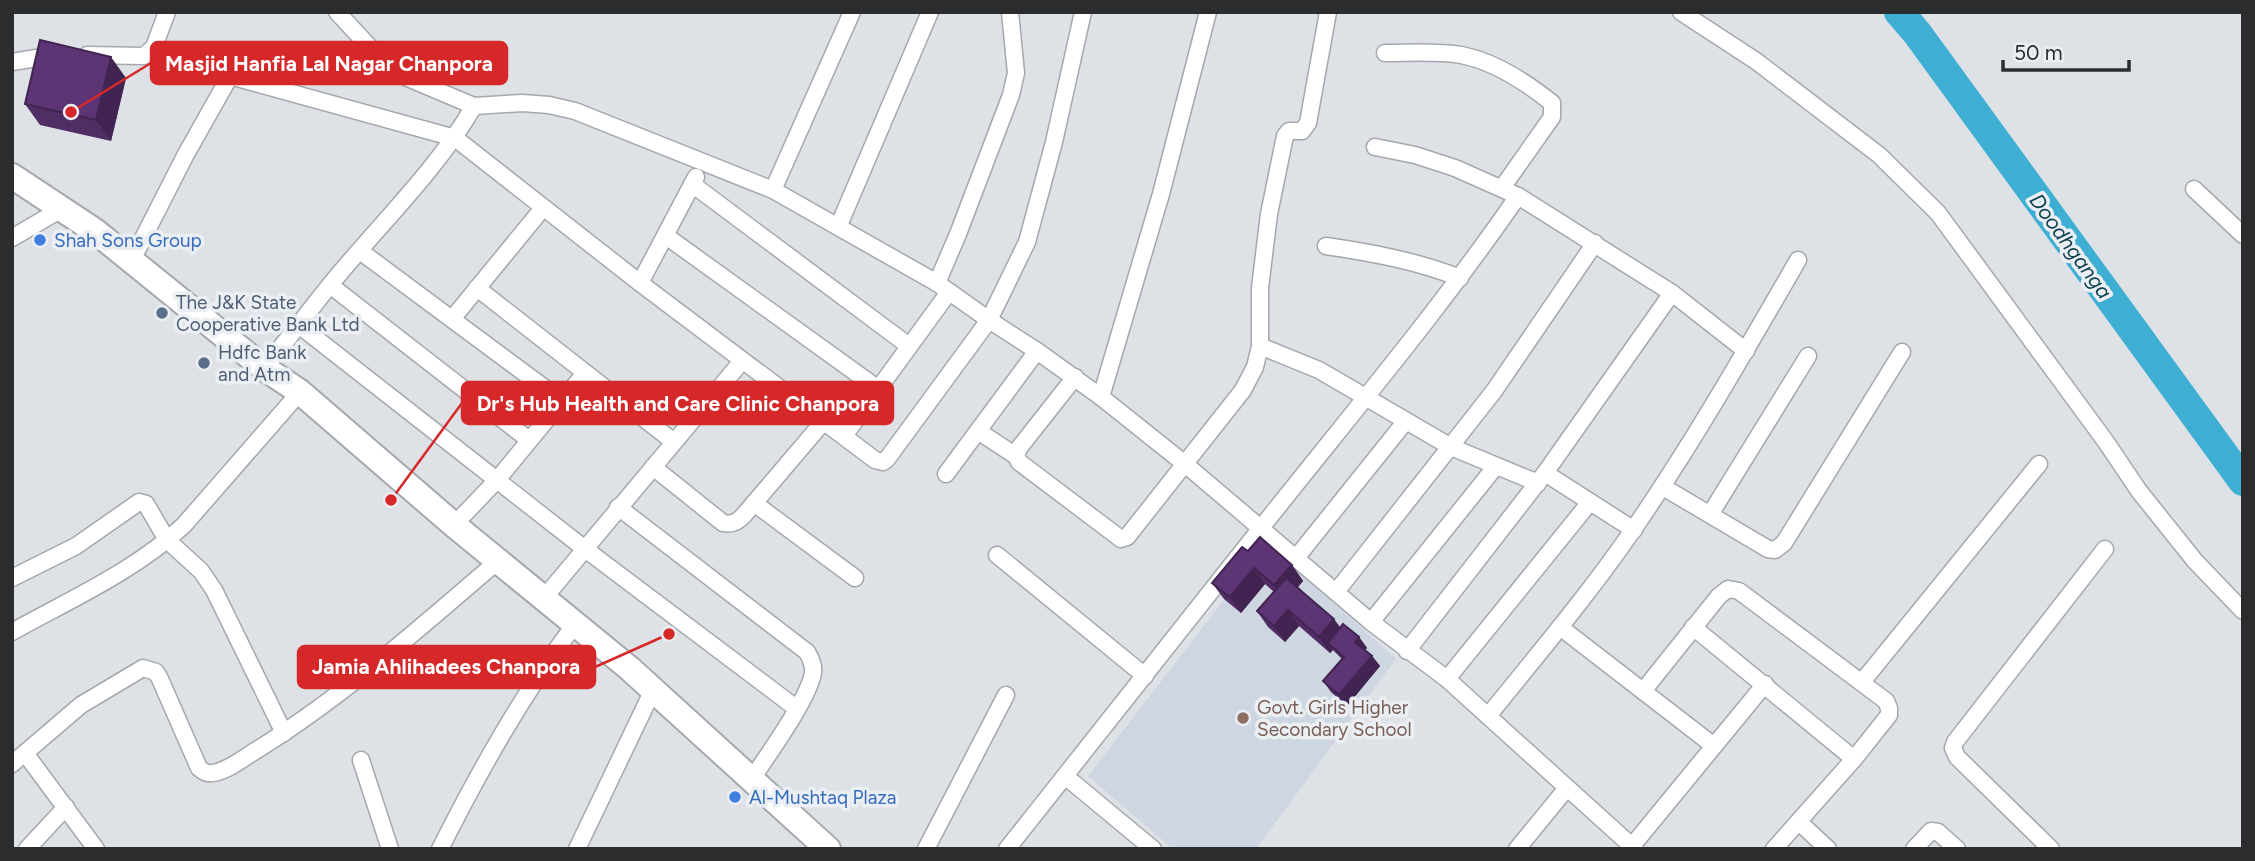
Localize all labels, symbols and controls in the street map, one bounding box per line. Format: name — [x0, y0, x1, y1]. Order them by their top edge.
scale bar — [2003, 28, 2129, 72]
text: 50 m — [2014, 40, 2063, 65]
callout: Masjid Hanfia Lal Nagar Chanpora — [151, 42, 507, 84]
text: Masjid Hanfia Lal Nagar Chanpora — [165, 51, 493, 76]
water label: Doodhganga — [2024, 189, 2118, 303]
place label: Shah Sons Group — [54, 229, 202, 252]
marker: Shah Sons Group — [32, 232, 48, 248]
place label: The J&K State Cooperative Bank Ltd — [176, 291, 360, 336]
marker: The J&K State Cooperative Bank Ltd — [154, 305, 170, 321]
place label: Hdfc Bank and Atm — [218, 341, 307, 386]
marker: Hdfc Bank and Atm — [196, 355, 212, 371]
callout: Dr's Hub Health and Care Clinic Chanpora — [462, 382, 893, 424]
text: Dr's Hub Health and Care Clinic Chanpora — [477, 391, 879, 416]
callout: Jamia Ahlihadees Chanpora — [298, 646, 595, 688]
text: Jamia Ahlihadees Chanpora — [312, 654, 580, 679]
place label: Govt. Girls Higher Secondary School — [1257, 696, 1412, 741]
marker: Govt. Girls Higher Secondary School — [1235, 710, 1251, 726]
place label: Al-Mushtaq Plaza — [749, 786, 897, 809]
marker: Al-Mushtaq Plaza — [727, 789, 743, 805]

